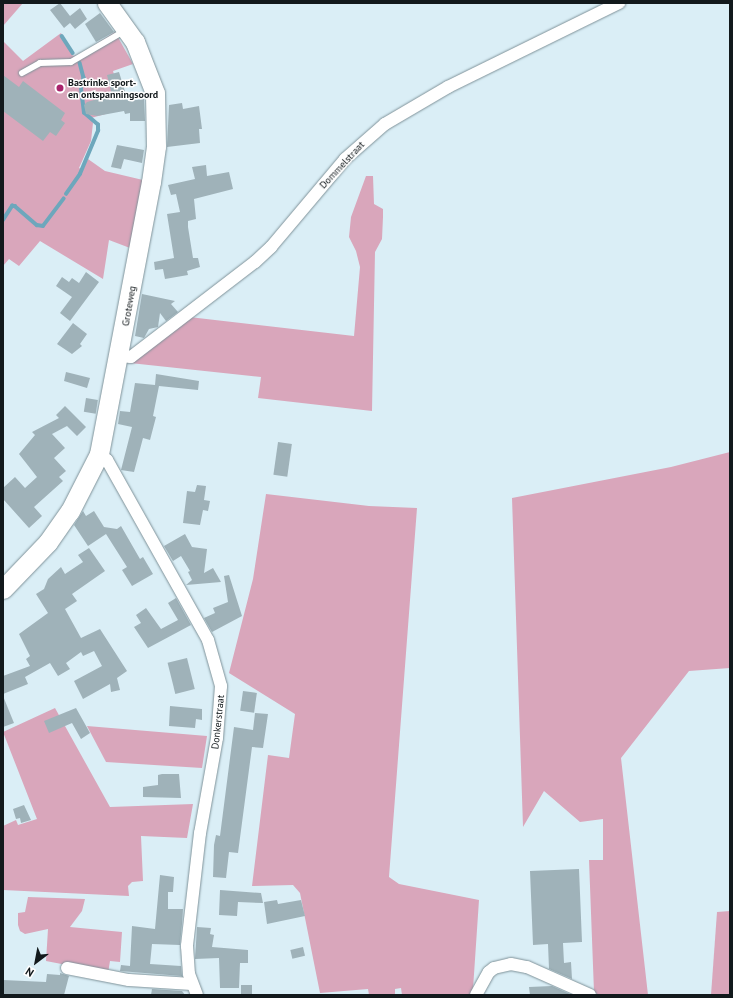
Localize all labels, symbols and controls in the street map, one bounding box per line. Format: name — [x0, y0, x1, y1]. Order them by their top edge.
place label: Bastrinke sport- en ontspanningsoord — [68, 76, 158, 100]
marker: Bastrinke sport- en ontspanningsoord — [55, 83, 65, 93]
street label: Dommelstraat — [317, 139, 367, 191]
street label: Groteweg — [120, 285, 138, 327]
street label: Donkerstraat — [209, 694, 227, 750]
north arrow — [16, 942, 56, 982]
text: N — [23, 964, 36, 980]

